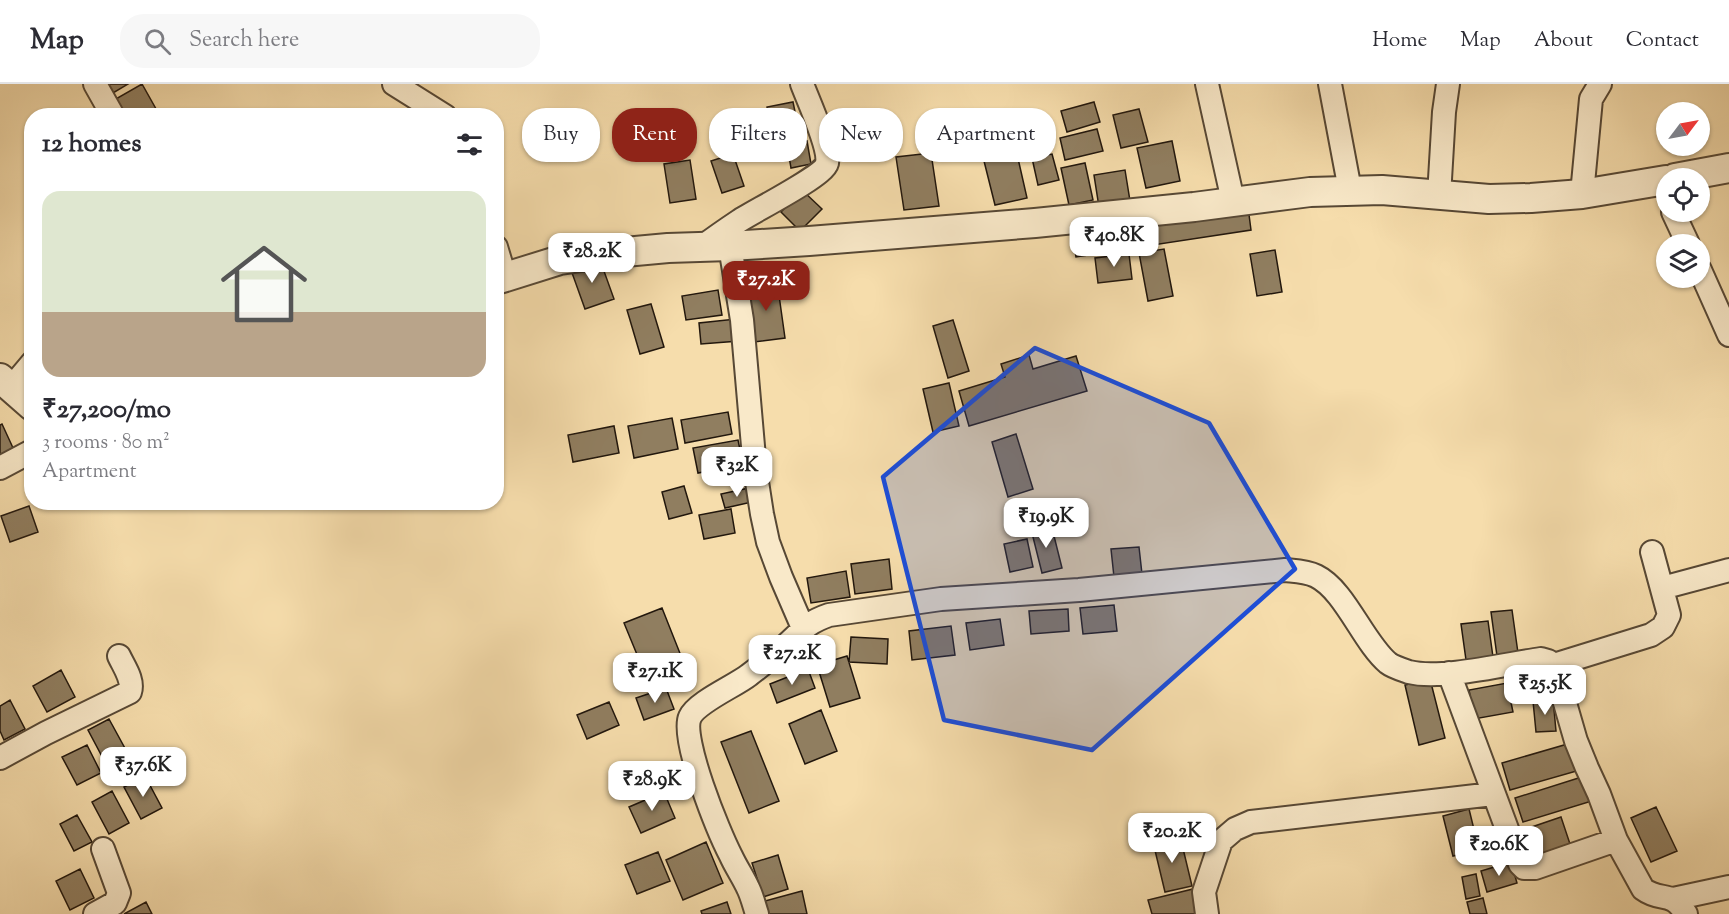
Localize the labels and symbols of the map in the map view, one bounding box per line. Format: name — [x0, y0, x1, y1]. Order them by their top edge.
north arrow — [1656, 102, 1710, 156]
pin: ₹40.8K — [1065, 217, 1163, 268]
pin: ₹28.2K — [543, 233, 641, 284]
pin: ₹27.2K — [717, 261, 815, 312]
pin: ₹32K — [701, 447, 773, 498]
pin: ₹19.9K — [997, 498, 1095, 549]
pin: ₹27.2K — [743, 635, 841, 686]
pin: ₹27.1K — [606, 653, 704, 704]
pin: ₹25.5K — [1496, 665, 1594, 716]
pin: ₹37.6K — [94, 747, 192, 798]
pin: ₹28.9K — [603, 761, 701, 812]
pin: ₹20.2K — [1123, 813, 1221, 864]
pin: ₹20.6K — [1450, 826, 1548, 877]

